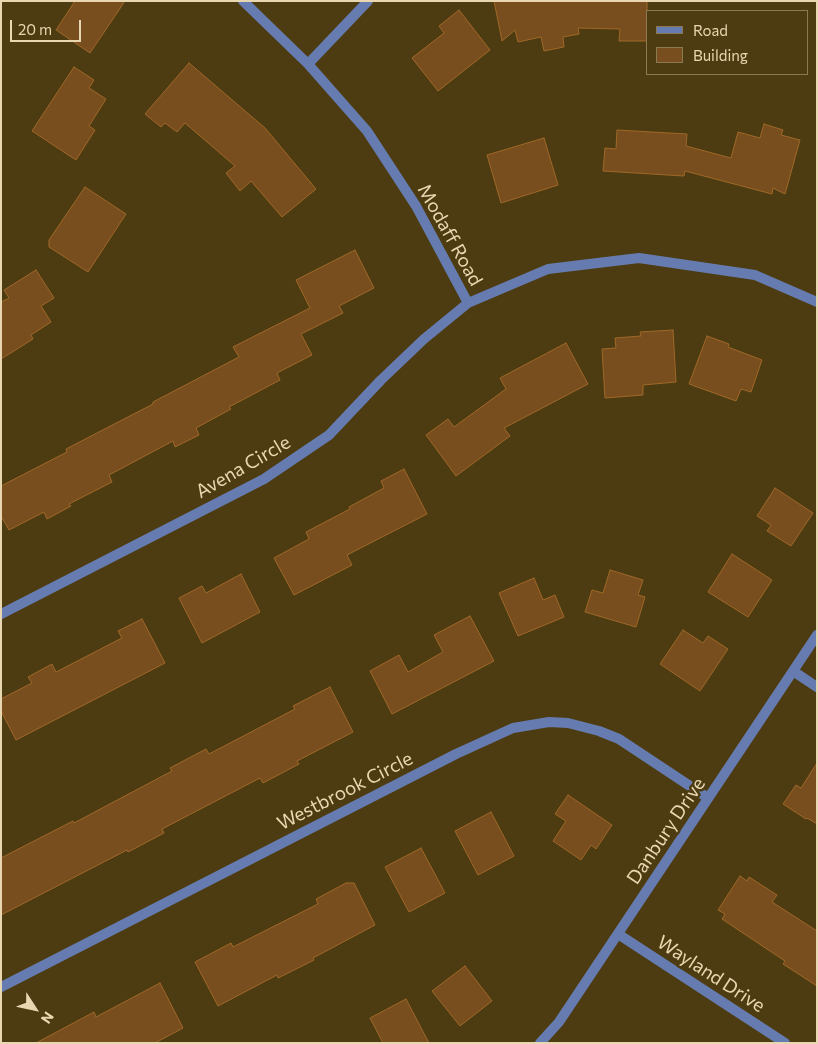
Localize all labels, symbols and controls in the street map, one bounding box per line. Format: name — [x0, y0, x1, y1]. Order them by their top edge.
scale bar — [12, 10, 84, 42]
legend — [646, 10, 808, 75]
text: 20 m — [18, 20, 52, 38]
text: Road — [693, 21, 728, 39]
text: Building — [693, 46, 748, 64]
street label: Modaff Road — [413, 180, 487, 290]
street label: Avena Circle — [192, 431, 294, 503]
street label: Westbrook Circle — [273, 747, 417, 835]
street label: Danbury Drive — [622, 773, 710, 889]
street label: Wayland Drive — [653, 931, 769, 1017]
north arrow — [10, 984, 60, 1034]
text: N — [38, 1009, 58, 1027]

